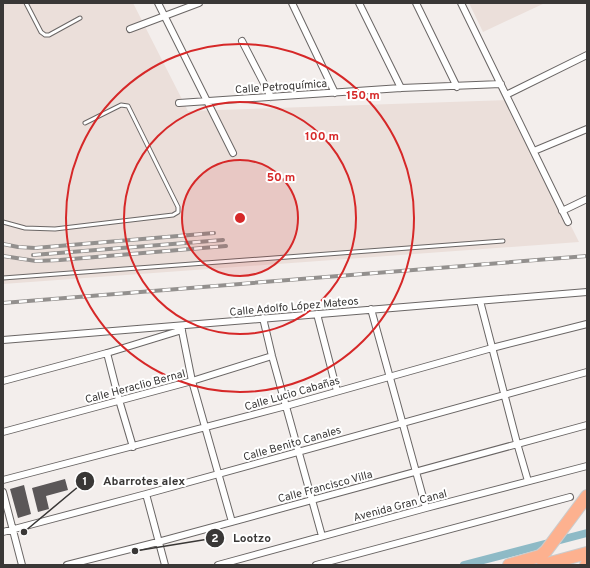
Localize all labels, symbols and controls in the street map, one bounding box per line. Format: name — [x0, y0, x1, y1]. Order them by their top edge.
street label: Calle Petroquímica — [234, 77, 328, 97]
text: 150 m — [346, 88, 380, 104]
text: 100 m — [305, 129, 339, 145]
text: 50 m — [267, 170, 295, 186]
centre of rings — [233, 211, 247, 225]
street label: Calle Adolfo López Mateos — [229, 294, 359, 320]
street label: Calle Heraclio Bernal — [84, 367, 187, 407]
street label: Calle Lucio Cabañas — [243, 374, 342, 414]
street label: Calle Benito Canales — [242, 423, 343, 465]
street label: Calle Francisco Villa — [276, 468, 374, 506]
callout: Abarrotes alex — [75, 469, 193, 493]
text: 1 — [83, 474, 87, 490]
text: Abarrotes alex — [103, 474, 185, 490]
street label: Avenida Gran Canal — [352, 487, 449, 525]
callout: Lootzo — [205, 526, 279, 550]
text: 2 — [211, 531, 219, 547]
text: Lootzo — [233, 531, 271, 547]

